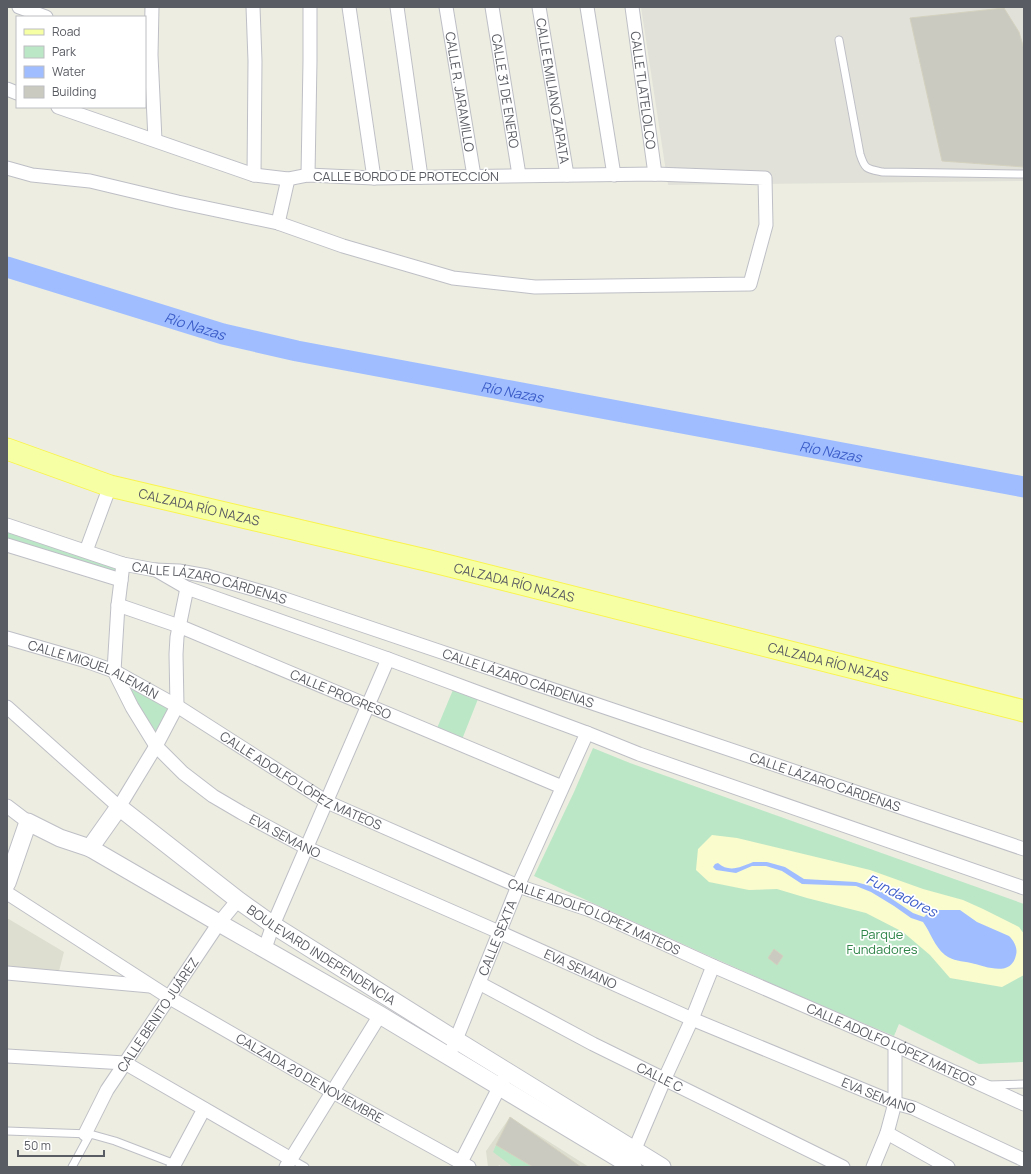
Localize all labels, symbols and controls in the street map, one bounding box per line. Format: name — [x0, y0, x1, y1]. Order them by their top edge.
legend — [16, 16, 146, 108]
street label: CALLE EMILIANO ZAPATA — [532, 17, 574, 165]
text: Road — [52, 23, 80, 40]
street label: CALLE R. JARAMILLO — [441, 30, 479, 154]
street label: CALLE TLATELOLCO — [626, 30, 661, 151]
street label: CALLE 31 DE ENERO — [487, 32, 524, 150]
text: Park — [52, 43, 77, 60]
text: Water — [52, 63, 86, 80]
text: Building — [52, 83, 96, 100]
street label: CALLE BORDO DE PROTECCIÓN — [313, 167, 499, 185]
water label: Río Nazas — [162, 307, 229, 344]
water label: Río Nazas — [480, 376, 546, 407]
water label: Río Nazas — [798, 436, 865, 466]
street label: CALZADA RÍO NAZAS — [137, 484, 262, 530]
street label: CALLE LÁZARO CÁRDENAS — [131, 557, 289, 608]
street label: CALZADA RÍO NAZAS — [452, 558, 577, 606]
street label: CALLE MIGUEL ALEMÁN — [26, 636, 162, 703]
street label: CALZADA RÍO NAZAS — [766, 638, 891, 685]
street label: CALLE LÁZARO CÁRDENAS — [440, 644, 596, 712]
street label: CALLE PROGRESO — [288, 665, 395, 723]
street label: CALLE ADOLFO LÓPEZ MATEOS — [217, 727, 385, 834]
street label: CALLE LÁZARO CÁRDENAS — [747, 748, 903, 816]
street label: EVA SEMANO — [246, 810, 324, 862]
water label: Fundadores — [864, 869, 942, 922]
street label: CALLE ADOLFO LÓPEZ MATEOS — [505, 874, 683, 959]
street label: CALLE SEXTA — [474, 897, 521, 978]
street label: BOULEVARD INDEPENDENCIA — [243, 900, 399, 1009]
park label: Parque Fundadores — [846, 925, 918, 958]
street label: EVA SEMANO — [541, 945, 620, 993]
street label: CALLE BENITO JUÁREZ — [113, 954, 202, 1075]
street label: CALLE ADOLFO LÓPEZ MATEOS — [804, 999, 980, 1090]
street label: CALZADA 20 DE NOVIEMBRE — [233, 1029, 387, 1127]
street label: CALLE C — [634, 1058, 686, 1096]
street label: EVA SEMANO — [839, 1073, 918, 1118]
scale bar — [18, 1132, 104, 1158]
text: 50 m — [24, 1137, 51, 1154]

